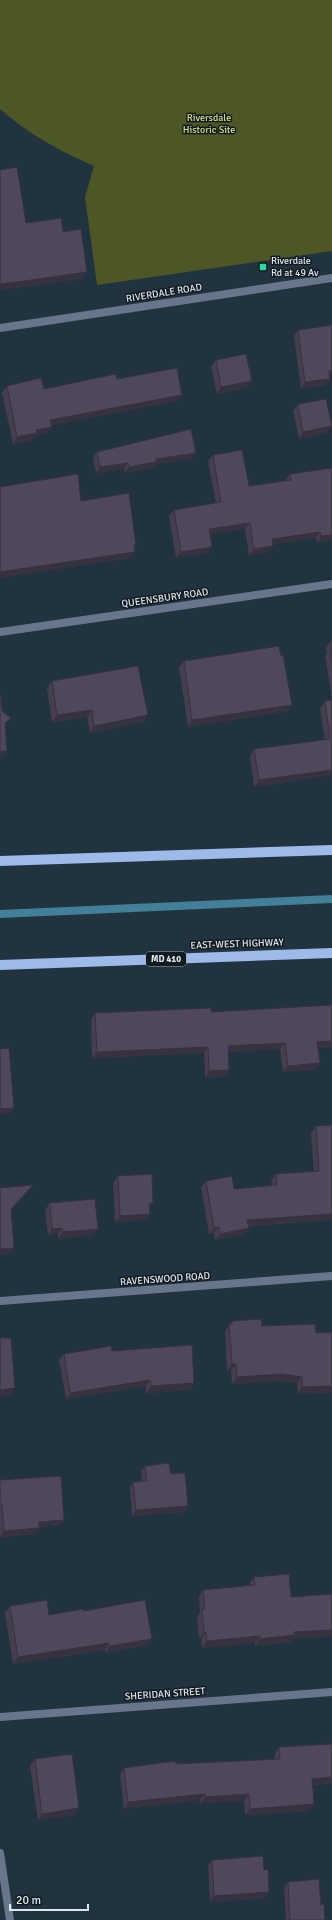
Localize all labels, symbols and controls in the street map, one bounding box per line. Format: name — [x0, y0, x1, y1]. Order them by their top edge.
park label: Riversdale Historic Site — [183, 112, 235, 136]
place label: Riverdale Rd at 49 Av — [271, 255, 319, 279]
marker: Riverdale Rd at 49 Av — [258, 262, 268, 272]
street label: RIVERDALE ROAD — [125, 281, 203, 305]
street label: QUEENSBURY ROAD — [121, 586, 209, 610]
street label: EAST-WEST HIGHWAY — [190, 936, 284, 952]
road number: MD 410 — [146, 952, 186, 966]
street label: RAVENSWOOD ROAD — [120, 1270, 210, 1288]
street label: SHERIDAN STREET — [124, 1685, 206, 1703]
scale bar — [10, 1886, 88, 1912]
text: 20 m — [16, 1893, 41, 1908]

